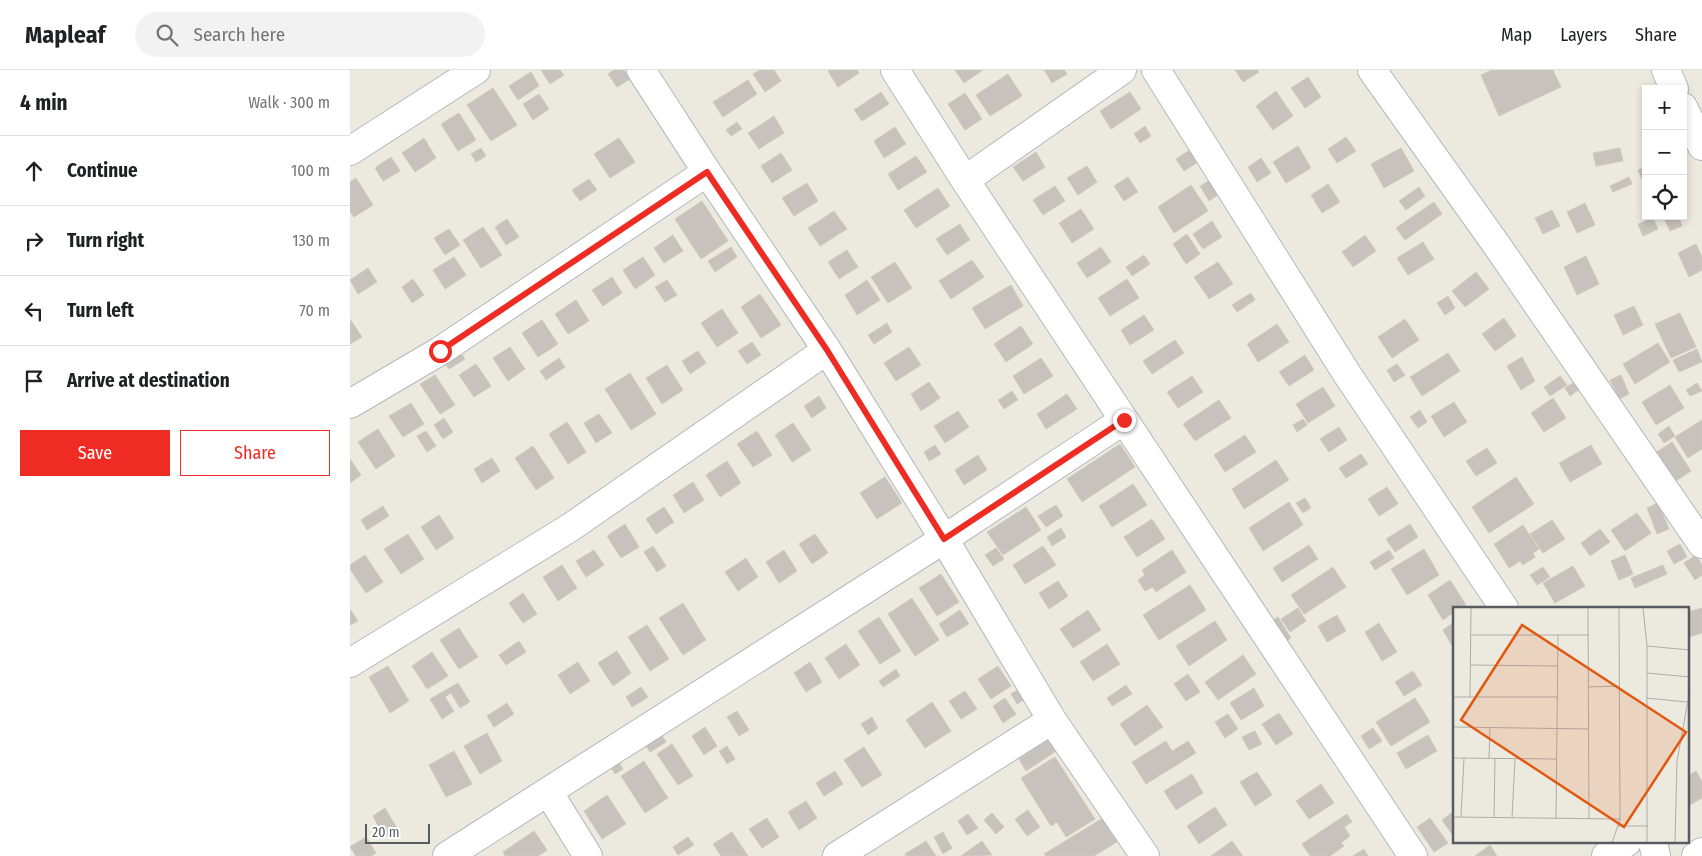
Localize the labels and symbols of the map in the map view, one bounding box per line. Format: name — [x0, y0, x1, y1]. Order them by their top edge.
route start — [429, 340, 452, 363]
route end — [1113, 409, 1136, 432]
inset map — [1453, 607, 1690, 844]
scale bar — [365, 821, 430, 844]

